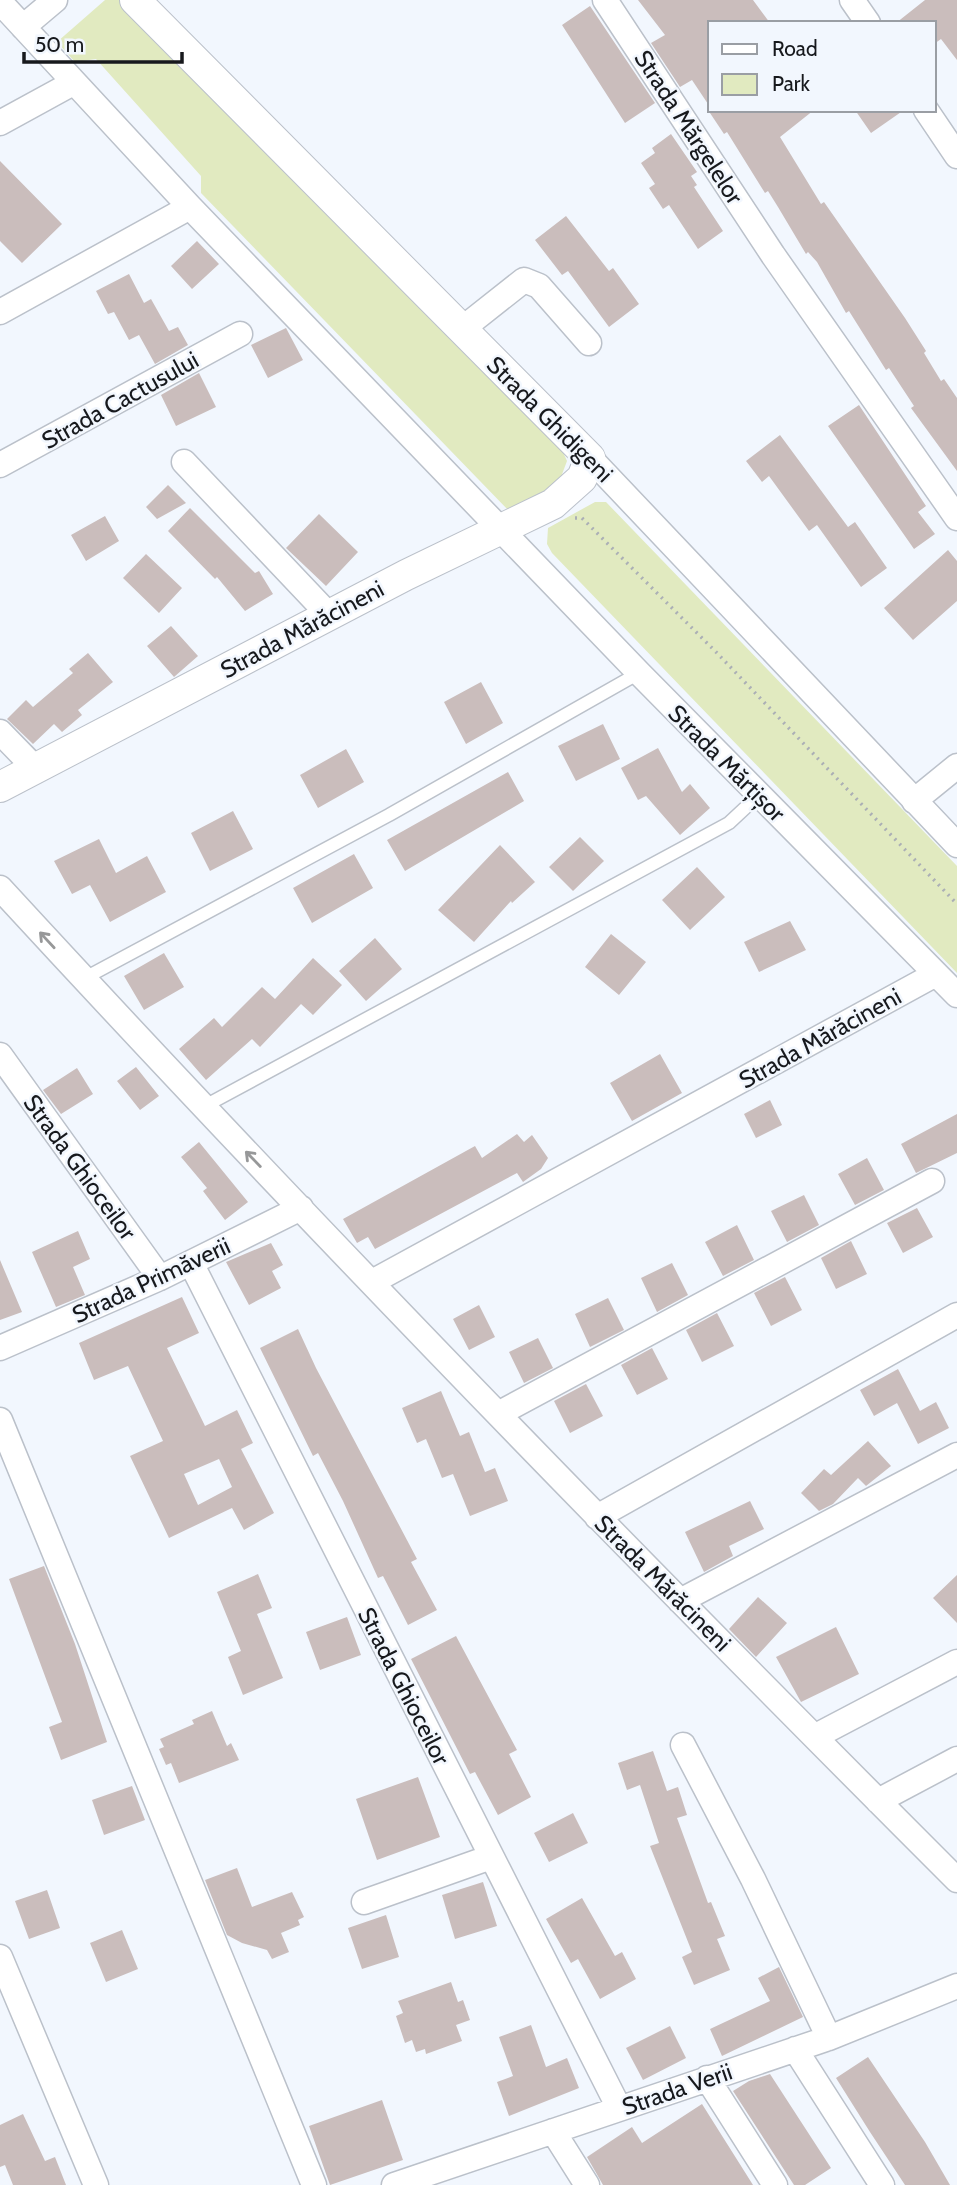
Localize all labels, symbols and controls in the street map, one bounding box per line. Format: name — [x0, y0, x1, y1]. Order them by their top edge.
scale bar — [24, 21, 182, 65]
legend — [708, 21, 936, 112]
text: 50 m — [35, 32, 84, 57]
text: Road — [772, 36, 818, 61]
street label: Strada Mărgelelor — [628, 45, 750, 210]
text: Park — [772, 71, 810, 96]
street label: Strada Cactusului — [37, 345, 203, 455]
street label: Strada Ghidigeni — [481, 350, 619, 488]
street label: Strada Mărăcineni — [215, 574, 389, 684]
street label: Strada Mărțișor — [662, 699, 792, 828]
one-way arrow — [39, 932, 56, 949]
street label: Strada Mărăcineni — [734, 981, 906, 1095]
street label: Strada Ghioceilor — [18, 1089, 143, 1246]
one-way arrow — [245, 1151, 262, 1168]
street label: Strada Primăverii — [67, 1231, 235, 1329]
street label: Strada Mărăcineni — [589, 1509, 737, 1657]
street label: Strada Ghioceilor — [352, 1603, 456, 1770]
street label: Strada Verii — [618, 2057, 736, 2121]

